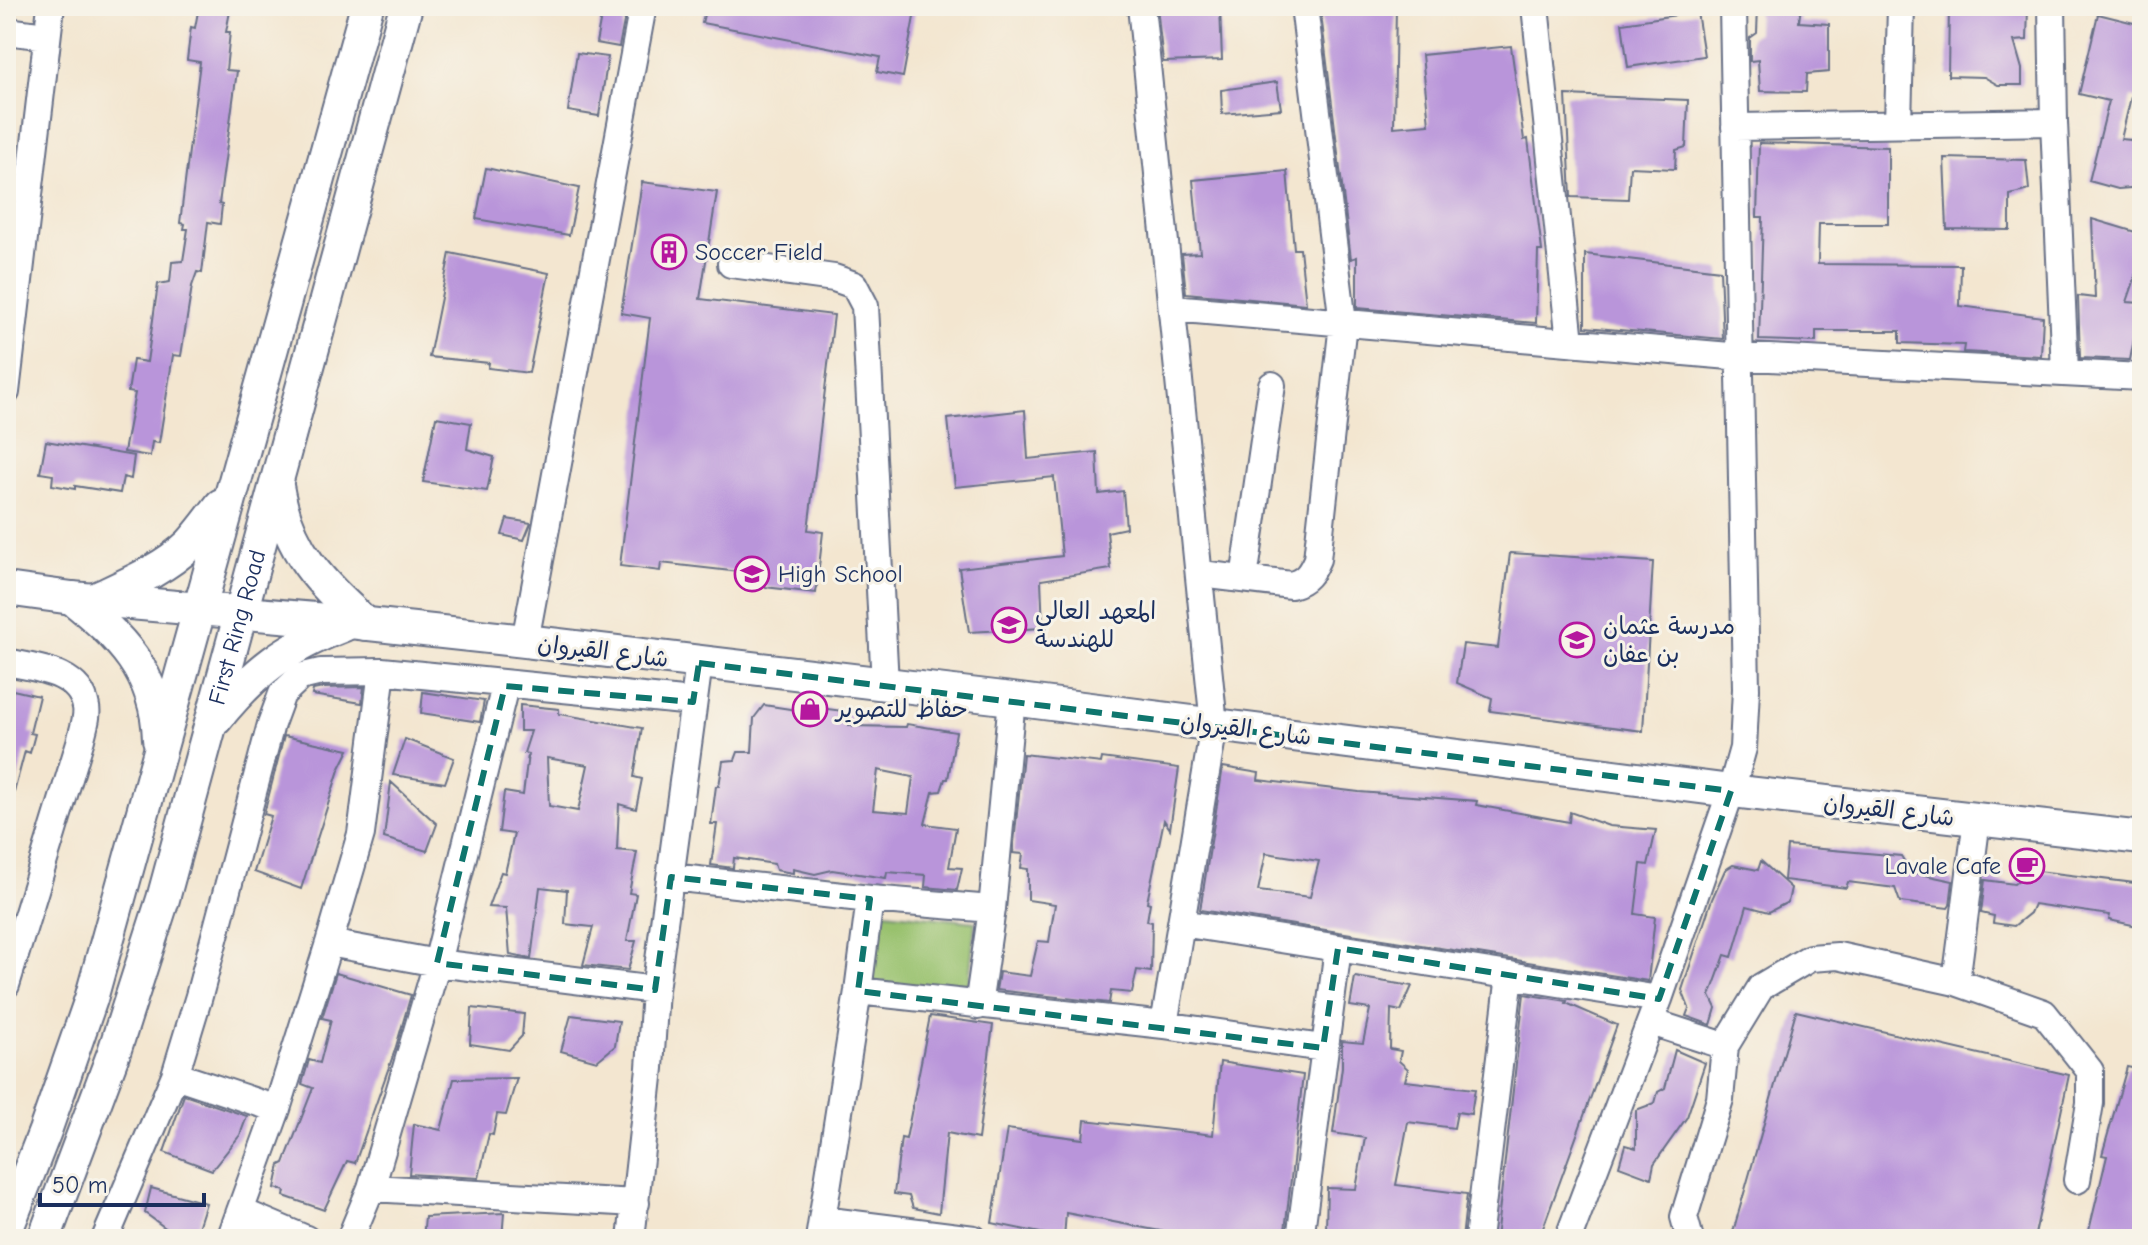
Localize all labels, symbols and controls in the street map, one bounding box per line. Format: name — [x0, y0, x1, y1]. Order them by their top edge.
building icon: Soccer Field — [650, 233, 688, 271]
place label: Soccer Field — [695, 238, 823, 266]
street label: First Ring Road — [203, 547, 271, 708]
school or university icon: High School — [733, 555, 771, 593]
place label: High School — [778, 560, 903, 588]
place label: المعهد العالي للهندسة — [1035, 597, 1156, 653]
school or university icon: المعهد العالي للهندسة — [990, 606, 1028, 644]
place label: مدرسة عثمان بن عفان — [1603, 612, 1735, 668]
school or university icon: مدرسة عثمان بن عفان — [1558, 621, 1596, 659]
street label: شارع القيروان — [536, 629, 670, 676]
shop icon: حفاظ للتصوير — [791, 690, 829, 728]
place label: حفاظ للتصوير — [834, 695, 968, 725]
street label: شارع القيروان — [1179, 707, 1313, 754]
street label: شارع القيروان — [1822, 788, 1956, 835]
cafe icon: Lavale Cafe — [2008, 847, 2046, 885]
place label: Lavale Cafe — [1884, 852, 2001, 880]
scale bar — [40, 1157, 204, 1207]
text: 50 m — [52, 1171, 108, 1199]

